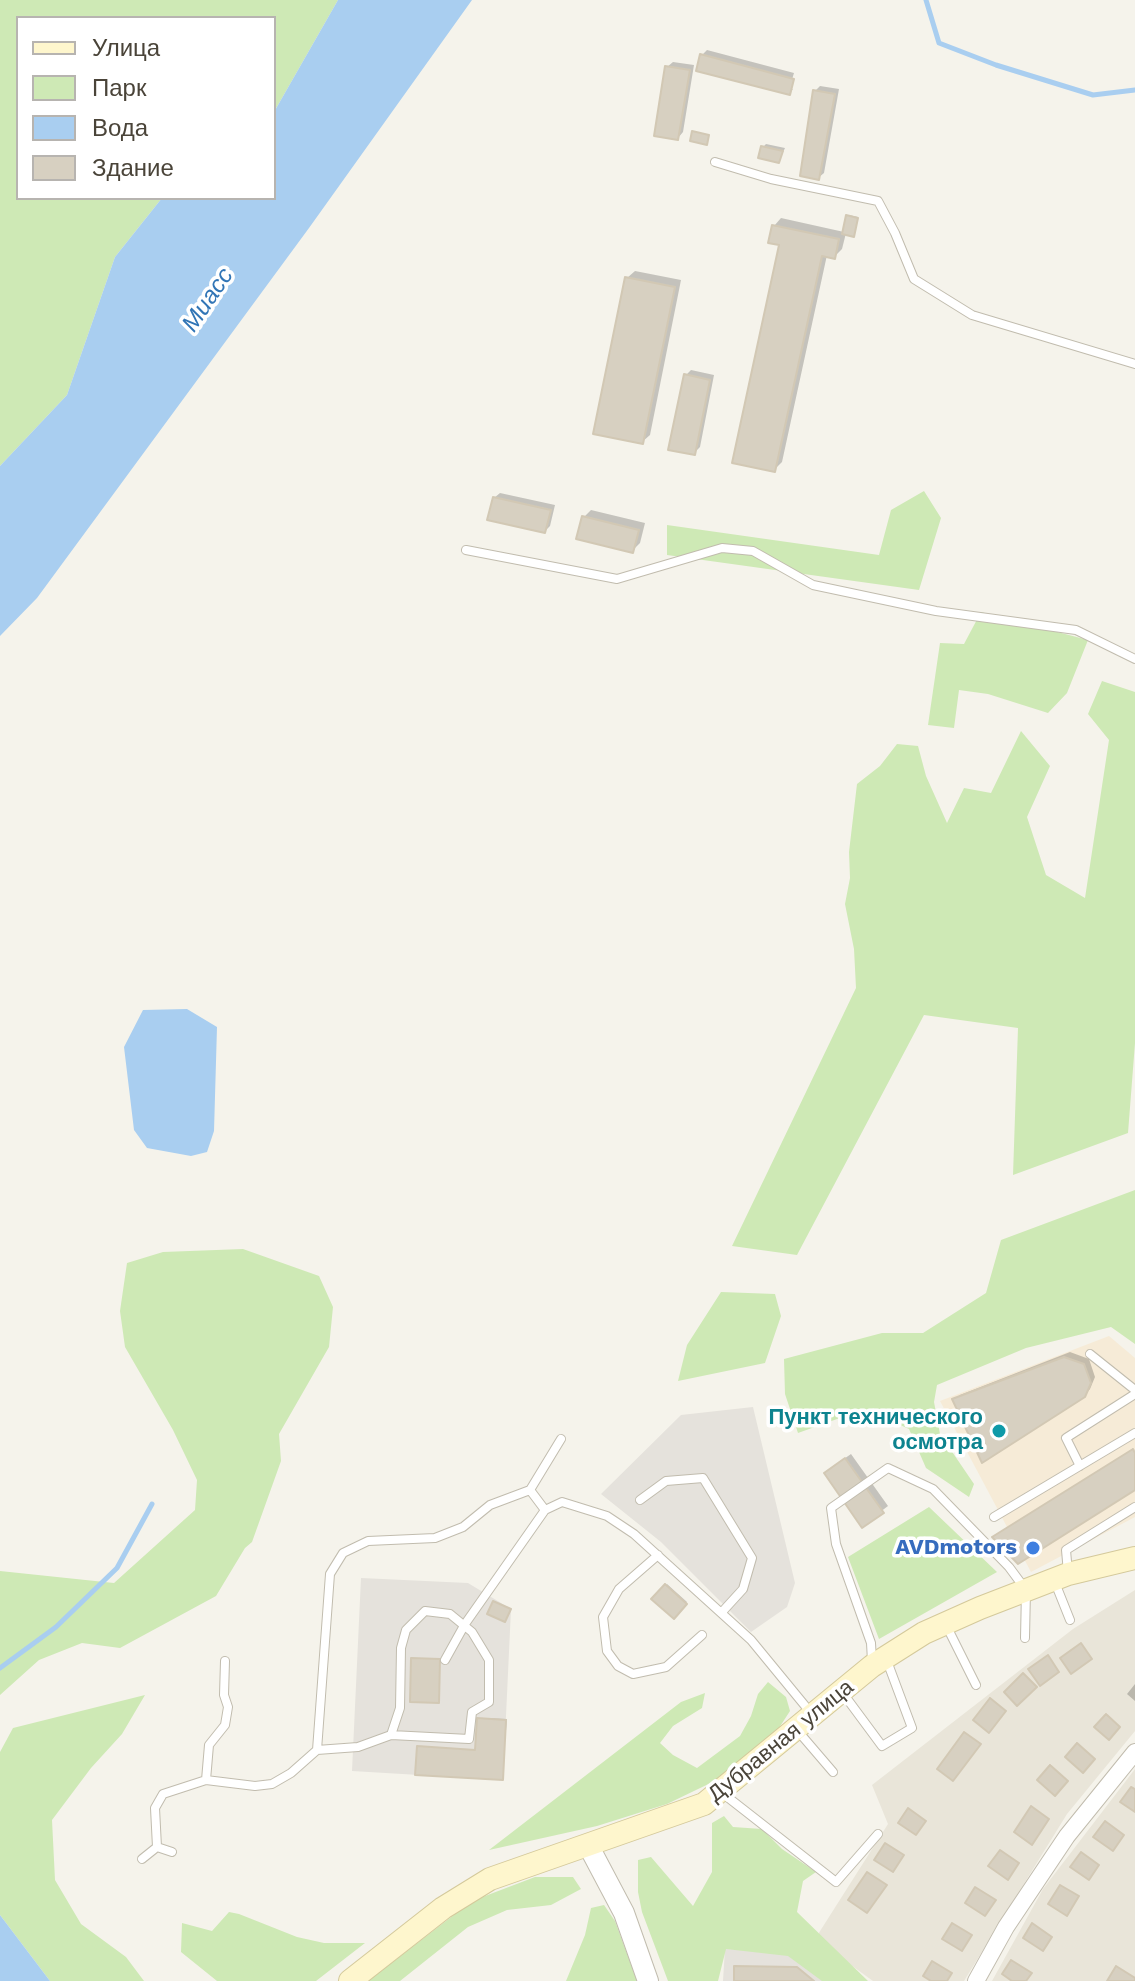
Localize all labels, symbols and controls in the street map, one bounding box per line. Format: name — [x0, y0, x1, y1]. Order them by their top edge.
legend — [16, 16, 276, 200]
text: Улица — [92, 34, 160, 62]
text: Парк — [92, 74, 146, 102]
text: Вода — [92, 114, 148, 142]
text: Здание — [92, 154, 174, 182]
water label: Миасс — [176, 263, 240, 337]
place label: Пункт технического осмотра — [768, 1405, 983, 1456]
marker: Пункт технического осмотра — [990, 1422, 1008, 1440]
place label: AVDmotors — [895, 1535, 1017, 1561]
marker: AVDmotors — [1024, 1539, 1042, 1557]
street label: Дубравная улица — [703, 1674, 859, 1808]

